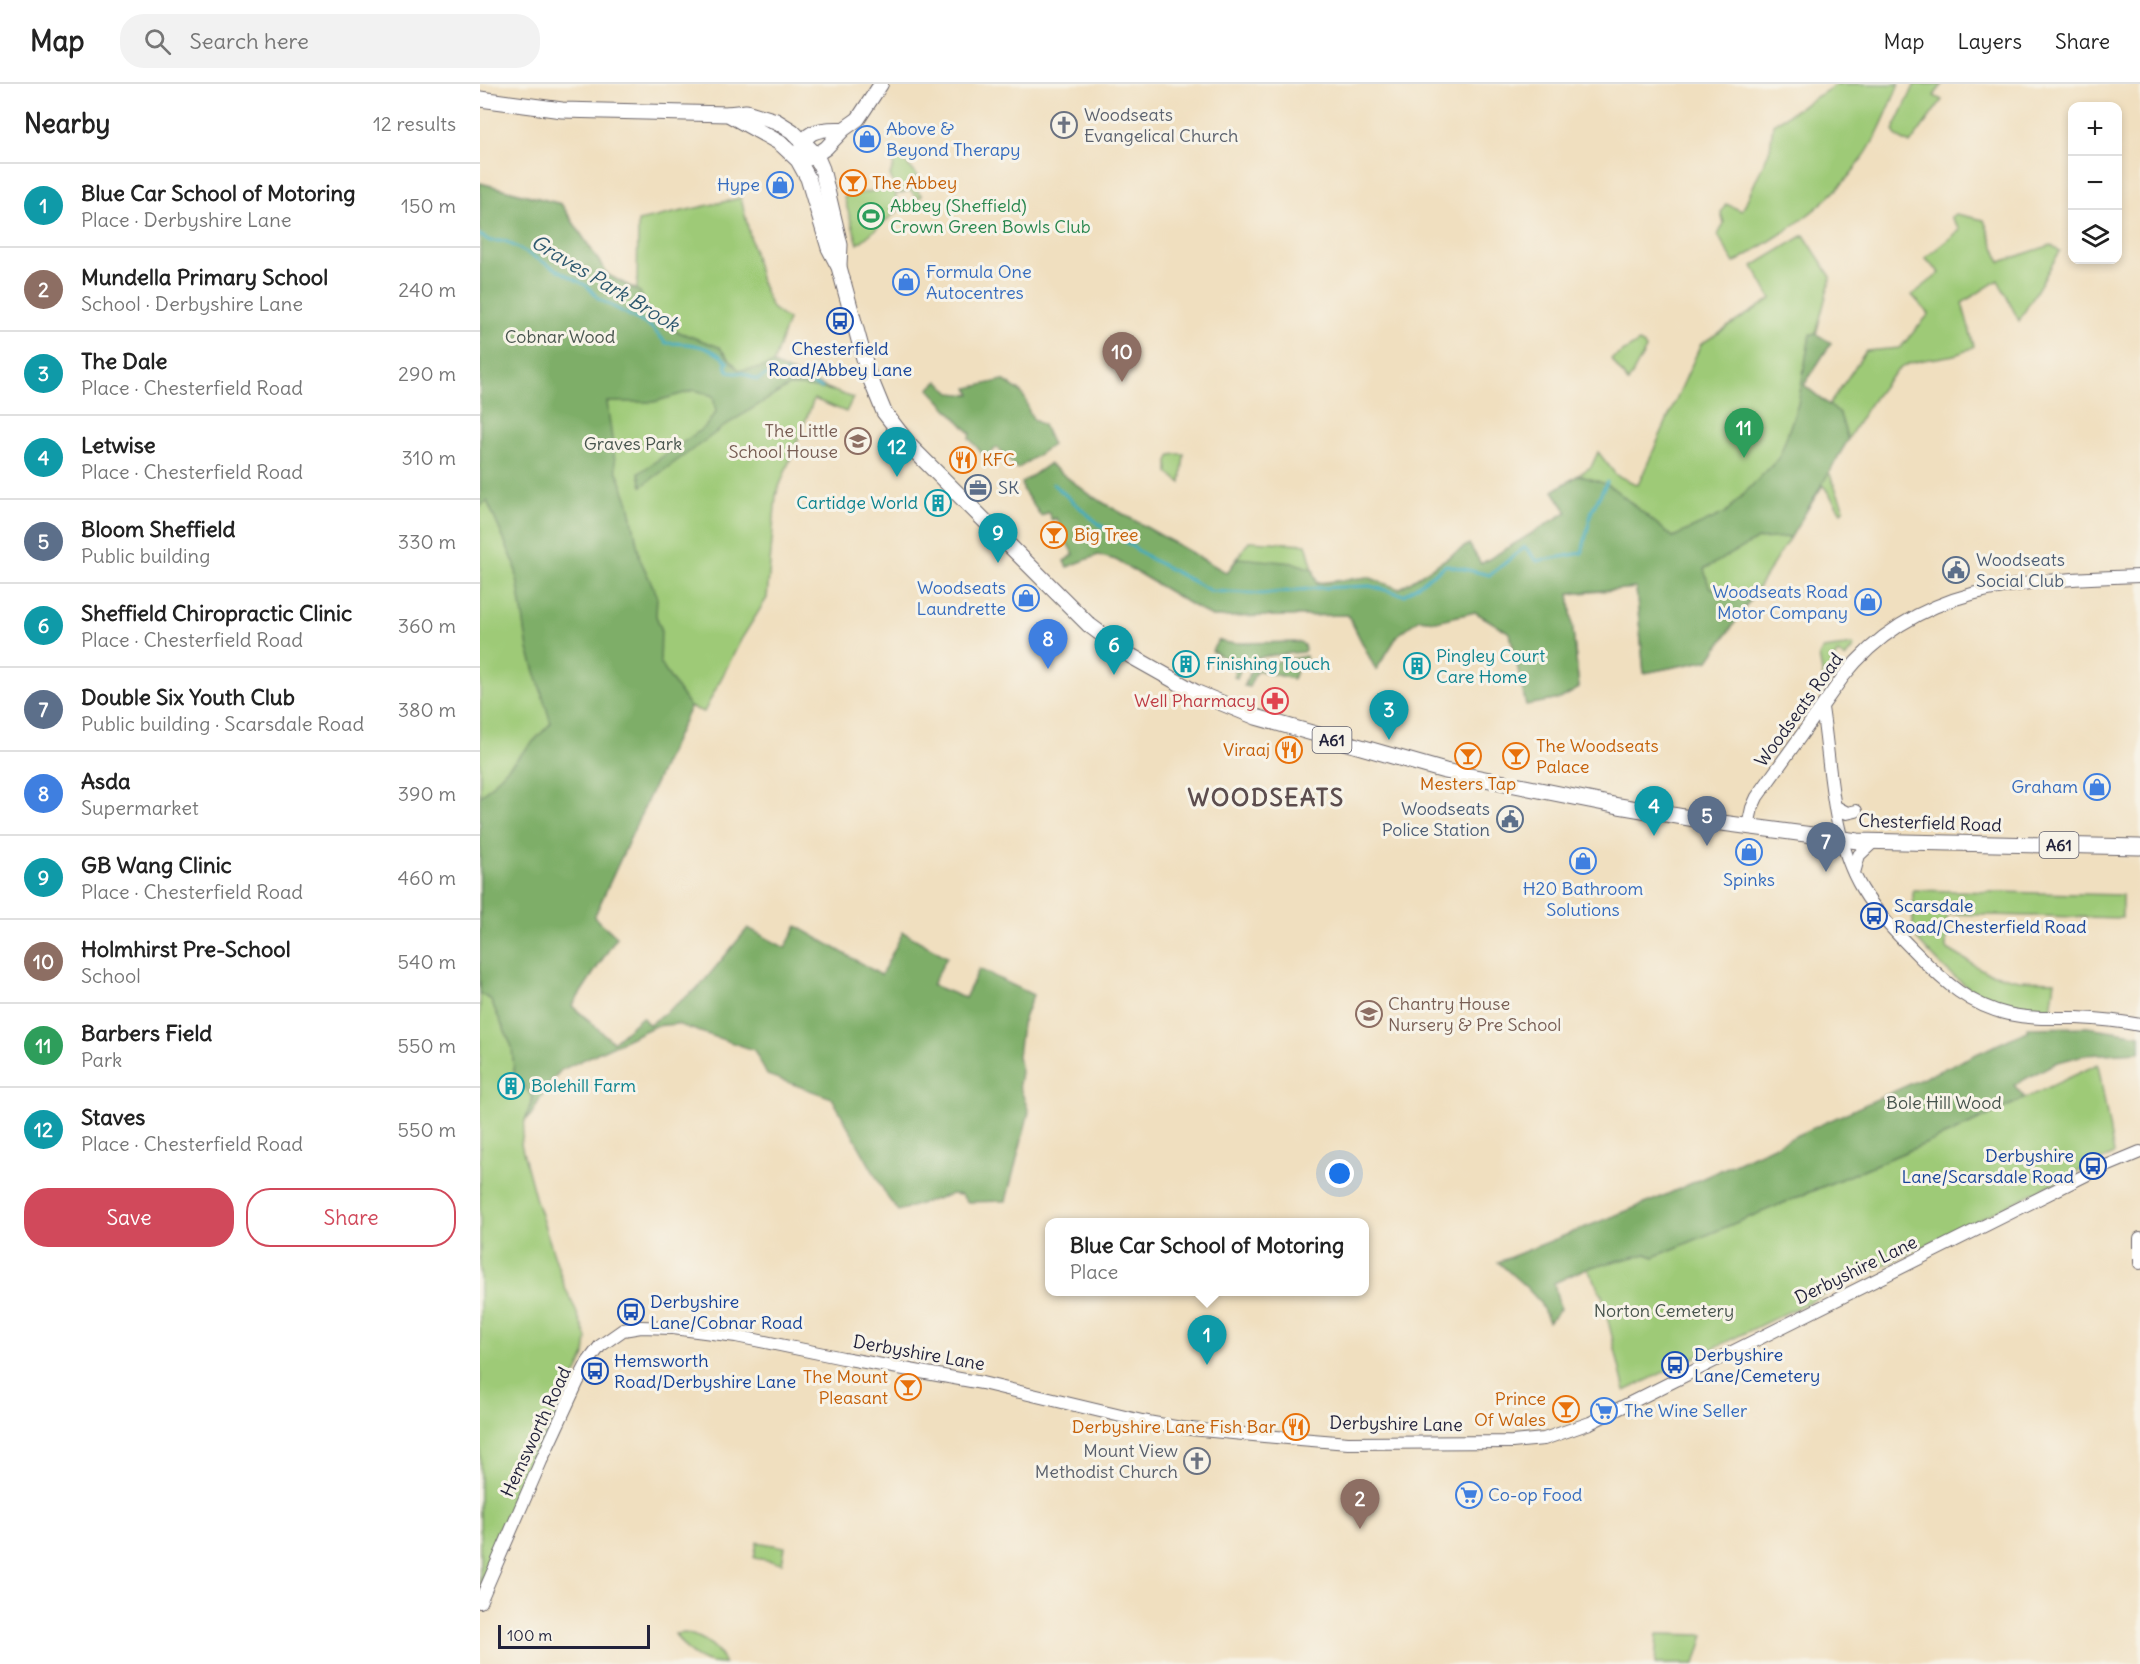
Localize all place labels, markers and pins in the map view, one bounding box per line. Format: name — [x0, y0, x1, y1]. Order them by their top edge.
place label: Woodseats Evangelical Church — [1084, 103, 1239, 147]
church icon: Woodseats Evangelical Church — [1049, 110, 1079, 140]
place label: Above & Beyond Therapy — [886, 117, 1021, 161]
shop icon: Above & Beyond Therapy — [852, 124, 882, 154]
bar icon: The Abbey — [838, 168, 868, 198]
shop icon: Hype — [765, 170, 795, 200]
place label: The Abbey — [872, 171, 957, 194]
place label: Hype — [717, 173, 760, 196]
place label: Abbey (Sheffield) Crown Green Bowls Club — [890, 194, 1091, 238]
sports icon: Abbey (Sheffield) Crown Green Bowls Club — [856, 201, 886, 231]
place label: Formula One Autocentres — [926, 260, 1032, 304]
shop icon: Formula One Autocentres — [891, 267, 921, 297]
bus stop icon: Chesterfield Road/Abbey Lane — [825, 306, 855, 336]
pin: 10 — [1102, 332, 1142, 382]
place label: Chesterfield Road/Abbey Lane — [768, 337, 912, 381]
pin: 11 — [1724, 408, 1764, 458]
place label: The Little School House — [728, 419, 838, 463]
school or university icon: The Little School House — [843, 426, 873, 456]
pin: 12 — [878, 428, 916, 477]
restaurant icon: KFC — [948, 445, 978, 475]
place label: KFC — [982, 448, 1015, 471]
office icon: SK — [963, 473, 993, 503]
place label: SK — [998, 476, 1019, 499]
building icon: Cartidge World — [923, 488, 953, 518]
place label: Cartidge World — [796, 491, 918, 514]
pin: 9 — [978, 514, 1018, 563]
bar icon: Big Tree — [1039, 520, 1069, 550]
place label: Big Tree — [1074, 523, 1139, 546]
place label: Woodseats Social Club — [1976, 548, 2065, 592]
public building icon: Woodseats Social Club — [1941, 555, 1971, 585]
place label: Woodseats Laundrette — [916, 576, 1006, 620]
place label: Woodseats Road Motor Company — [1713, 580, 1848, 624]
shop icon: Woodseats Laundrette — [1011, 583, 1041, 613]
shop icon: Woodseats Road Motor Company — [1853, 587, 1883, 617]
pin: 8 — [1028, 620, 1068, 669]
pin: 6 — [1094, 626, 1134, 675]
place label: Pingley Court Care Home — [1436, 644, 1545, 688]
building icon: Finishing Touch — [1171, 649, 1201, 679]
building icon: Pingley Court Care Home — [1402, 651, 1432, 681]
place label: Finishing Touch — [1206, 652, 1330, 675]
pharmacy icon: Well Pharmacy — [1260, 686, 1290, 716]
place label: Well Pharmacy — [1134, 689, 1256, 712]
pin: 3 — [1370, 690, 1408, 740]
place label: The Woodseats Palace — [1536, 734, 1659, 778]
restaurant icon: Viraaj — [1274, 735, 1304, 765]
place label: Viraaj — [1223, 738, 1270, 761]
bar icon: Mesters Tap — [1453, 741, 1483, 771]
bar icon: The Woodseats Palace — [1501, 741, 1531, 771]
place label: Mesters Tap — [1420, 772, 1516, 795]
shop icon: Graham — [2082, 772, 2112, 802]
place label: Graham — [2011, 775, 2078, 798]
pin: 4 — [1634, 786, 1674, 836]
pin: 5 — [1688, 796, 1726, 846]
place label: Woodseats Police Station — [1382, 797, 1490, 841]
public building icon: Woodseats Police Station — [1495, 804, 1525, 834]
pin: 7 — [1806, 822, 1846, 872]
shop icon: Spinks — [1734, 837, 1764, 867]
shop icon: H20 Bathroom Solutions — [1568, 846, 1598, 876]
place label: Spinks — [1723, 868, 1775, 891]
place label: H20 Bathroom Solutions — [1523, 877, 1644, 921]
place label: Scarsdale Road/Chesterfield Road — [1894, 894, 2087, 938]
bus stop icon: Scarsdale Road/Chesterfield Road — [1859, 901, 1889, 931]
place label: Chantry House Nursery & Pre School — [1388, 992, 1561, 1036]
school or university icon: Chantry House Nursery & Pre School — [1354, 999, 1384, 1029]
building icon: Bolehill Farm — [496, 1071, 526, 1101]
place label: Bolehill Farm — [531, 1074, 636, 1097]
place label: Derbyshire Lane/Scarsdale Road — [1901, 1144, 2074, 1188]
bus stop icon: Derbyshire Lane/Scarsdale Road — [2078, 1151, 2108, 1181]
place label: Derbyshire Lane/Cobnar Road — [650, 1290, 803, 1334]
bus stop icon: Derbyshire Lane/Cobnar Road — [616, 1297, 646, 1327]
pin: 1 — [1188, 1316, 1226, 1365]
place label: Derbyshire Lane/Cemetery — [1694, 1343, 1820, 1387]
place label: Hemsworth Road/Derbyshire Lane — [614, 1349, 796, 1393]
bus stop icon: Derbyshire Lane/Cemetery — [1660, 1350, 1690, 1380]
bus stop icon: Hemsworth Road/Derbyshire Lane — [580, 1356, 610, 1386]
place label: The Mount Pleasant — [803, 1365, 888, 1409]
bar icon: The Mount Pleasant — [893, 1372, 923, 1402]
place label: Prince Of Wales — [1474, 1387, 1546, 1431]
bar icon: Prince Of Wales — [1551, 1394, 1581, 1424]
supermarket icon: The Wine Seller — [1589, 1396, 1619, 1426]
place label: The Wine Seller — [1624, 1399, 1748, 1422]
restaurant icon: Derbyshire Lane Fish Bar — [1281, 1412, 1311, 1442]
place label: Derbyshire Lane Fish Bar — [1072, 1415, 1277, 1438]
place label: Mount View Methodist Church — [1035, 1439, 1178, 1483]
church icon: Mount View Methodist Church — [1182, 1446, 1212, 1476]
pin: 2 — [1340, 1480, 1380, 1529]
supermarket icon: Co-op Food — [1454, 1480, 1484, 1510]
place label: Co-op Food — [1488, 1483, 1583, 1506]

